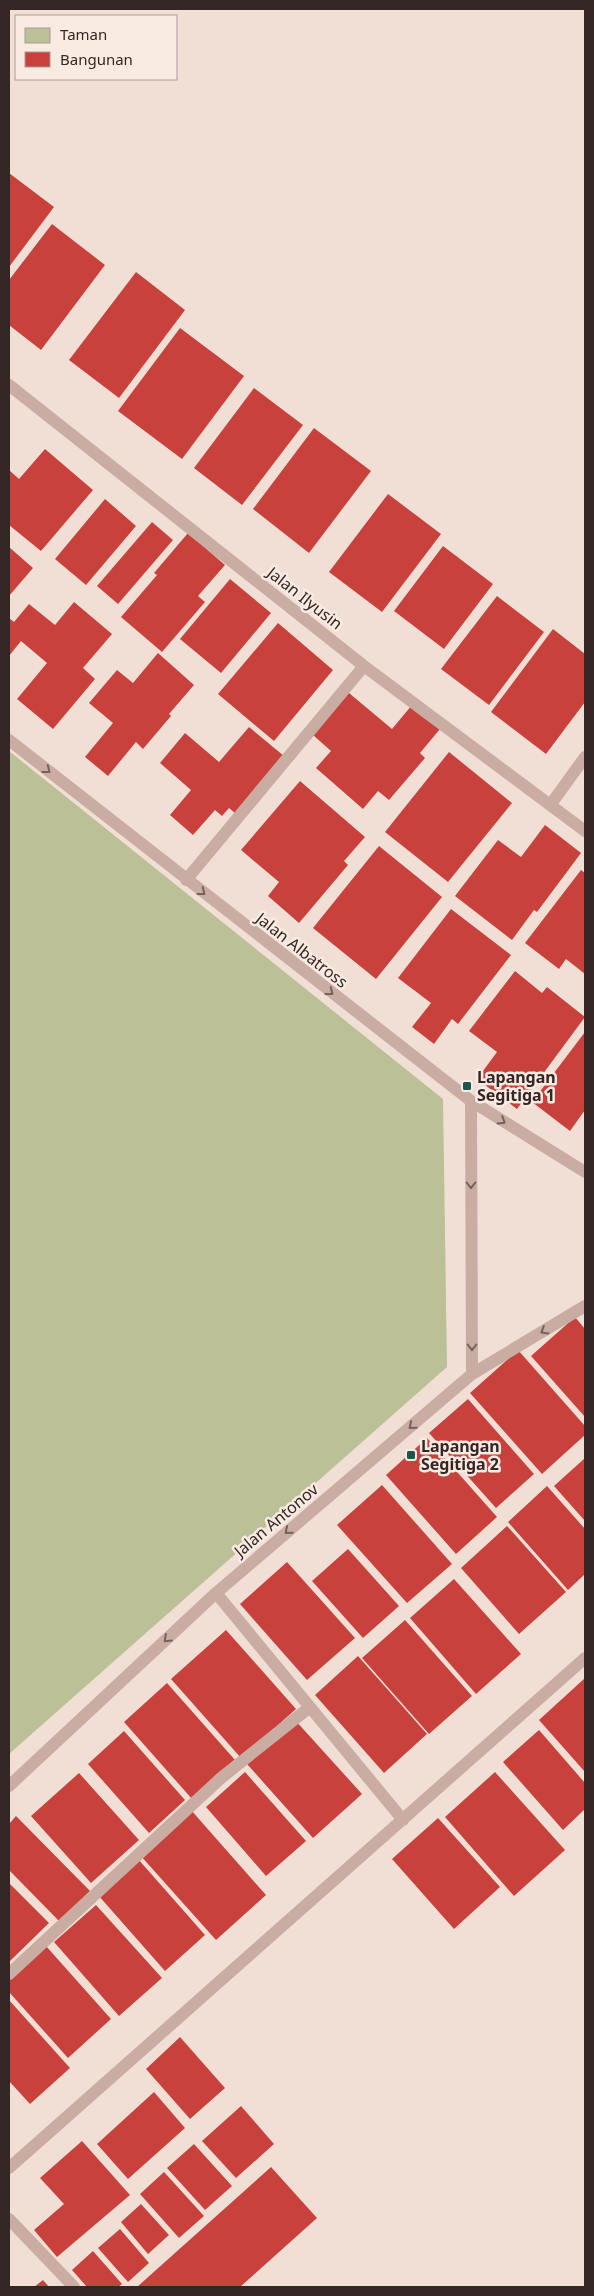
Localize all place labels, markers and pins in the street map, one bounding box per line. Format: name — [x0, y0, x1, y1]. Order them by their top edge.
place label: Lapangan Segitiga 1 — [477, 1066, 556, 1106]
marker: Lapangan Segitiga 1 — [461, 1080, 473, 1092]
place label: Lapangan Segitiga 2 — [421, 1435, 500, 1475]
marker: Lapangan Segitiga 2 — [405, 1449, 417, 1461]

